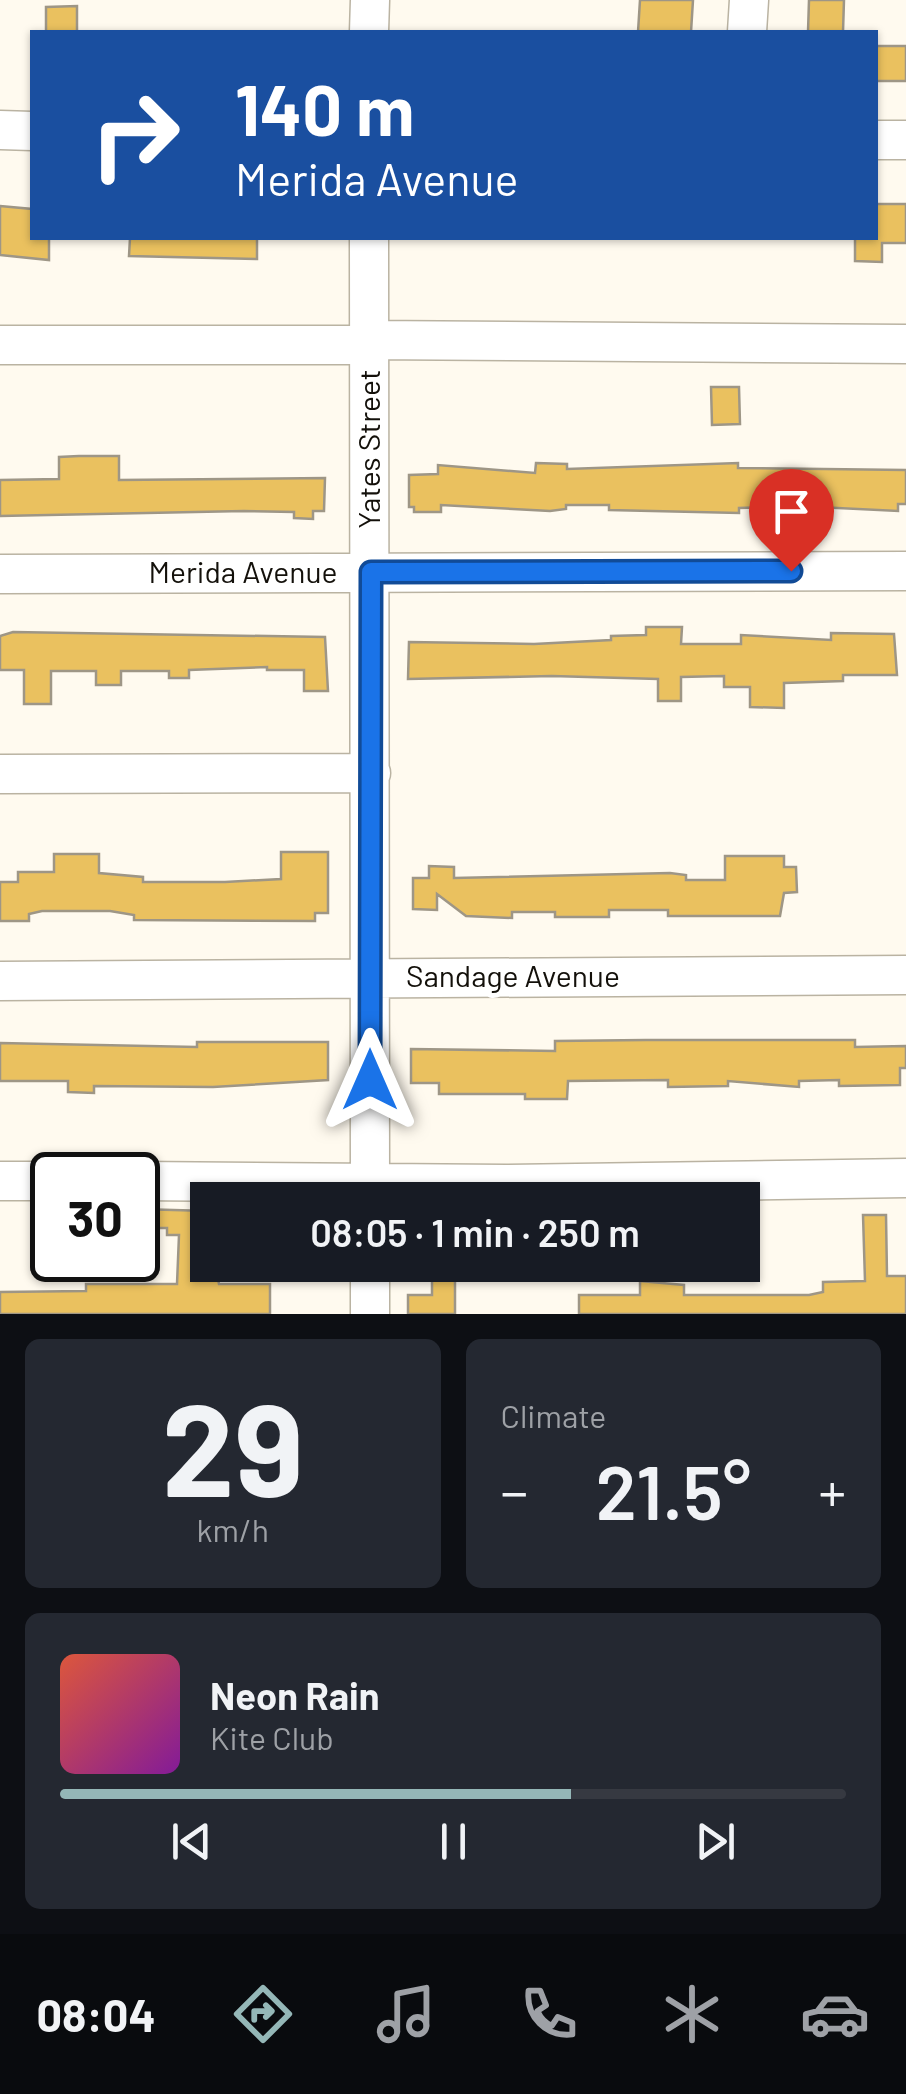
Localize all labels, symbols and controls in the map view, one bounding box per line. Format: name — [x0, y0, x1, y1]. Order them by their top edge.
text: 140 m — [235, 66, 414, 150]
icon: right — [70, 70, 200, 200]
text: Merida Avenue — [235, 151, 519, 205]
street label: Yates Street — [350, 369, 386, 529]
pin — [749, 469, 834, 572]
icon: arrive — [764, 484, 819, 539]
street label: Merida Avenue — [148, 553, 338, 589]
street label: Sandage Avenue — [406, 957, 620, 993]
position arrow — [318, 1028, 422, 1132]
speed limit sign: 30 — [30, 1152, 160, 1282]
text: 08:05 · 1 min · 250 m — [310, 1209, 640, 1255]
text: 29 — [162, 1367, 304, 1523]
text: Climate — [501, 1396, 606, 1434]
text: 21.5° — [595, 1445, 751, 1535]
text: − — [501, 1457, 528, 1523]
text: + — [818, 1457, 846, 1523]
text: km/h — [197, 1510, 269, 1548]
text: Neon Rain — [210, 1672, 379, 1718]
text: Kite Club — [210, 1718, 334, 1756]
icon: previous — [164, 1814, 219, 1869]
icon: pause — [426, 1814, 481, 1869]
icon: next — [688, 1814, 743, 1869]
icon: directions — [228, 1979, 298, 2049]
icon: music — [371, 1979, 441, 2049]
icon: phone — [514, 1979, 584, 2049]
icon: climate — [657, 1979, 727, 2049]
icon: car — [800, 1979, 870, 2049]
text: 08:04 — [36, 1987, 156, 2041]

